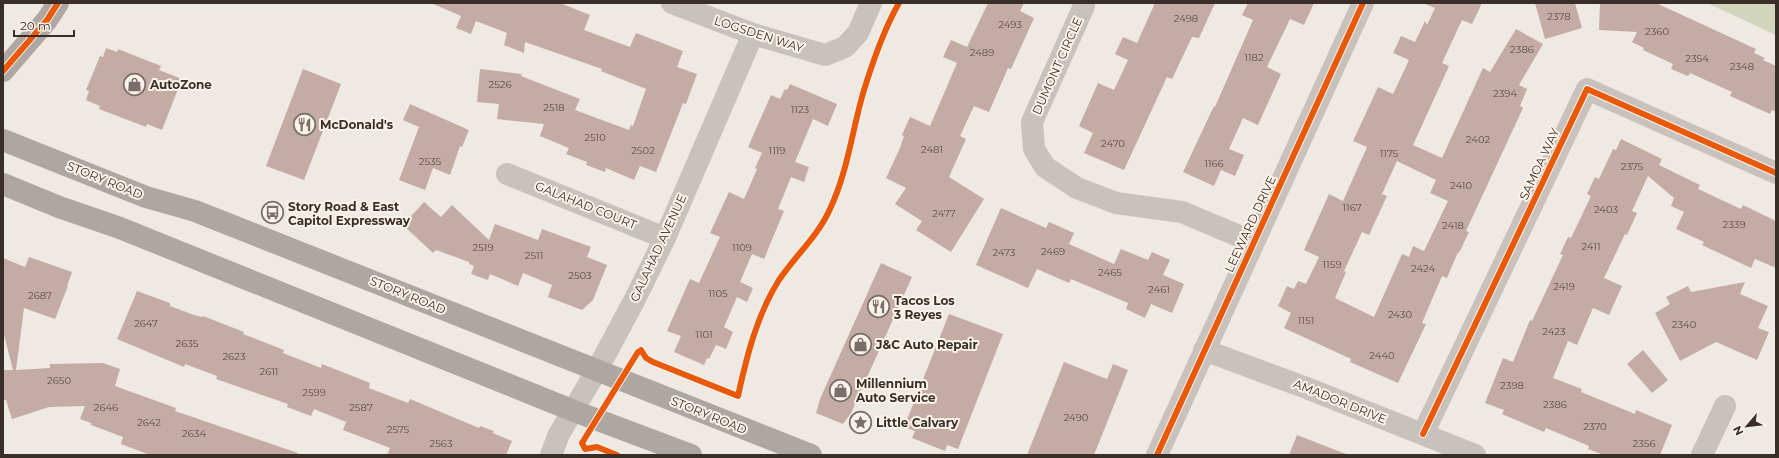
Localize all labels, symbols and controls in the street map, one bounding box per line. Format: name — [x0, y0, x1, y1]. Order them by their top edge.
house number: 2378 — [1547, 10, 1571, 23]
scale bar — [14, 12, 74, 38]
street label: LOGSDEN WAY — [712, 12, 806, 56]
house number: 2498 — [1174, 12, 1198, 25]
street label: DUMONT CIRCLE — [1029, 15, 1085, 117]
text: 20 m — [20, 18, 51, 33]
house number: 2493 — [998, 18, 1022, 31]
house number: 2360 — [1645, 25, 1669, 38]
house number: 2386 — [1510, 43, 1534, 56]
house number: 2489 — [970, 46, 994, 59]
house number: 1182 — [1244, 51, 1264, 64]
house number: 2354 — [1685, 52, 1709, 65]
house number: 2348 — [1730, 60, 1754, 73]
shop icon: AutoZone — [121, 71, 147, 97]
place label: AutoZone — [149, 77, 212, 92]
house number: 2526 — [488, 78, 512, 91]
house number: 2394 — [1493, 87, 1517, 100]
house number: 2518 — [543, 101, 565, 114]
house number: 1123 — [791, 103, 810, 116]
restaurant icon: McDonald's — [292, 111, 318, 137]
place label: McDonald's — [320, 117, 394, 132]
street label: SAMOA WAY — [1516, 125, 1562, 202]
house number: 2510 — [584, 131, 606, 144]
house number: 2402 — [1466, 133, 1490, 146]
house number: 2470 — [1101, 137, 1125, 150]
house number: 2481 — [921, 143, 943, 156]
house number: 2502 — [631, 144, 655, 157]
house number: 1119 — [769, 144, 785, 157]
house number: 1175 — [1380, 147, 1399, 160]
house number: 2535 — [419, 155, 442, 168]
house number: 1166 — [1204, 157, 1224, 170]
street label: STORY ROAD — [65, 158, 145, 202]
house number: 2375 — [1621, 160, 1644, 173]
street label: LEEWARD DRIVE — [1221, 173, 1279, 275]
street label: GALAHAD COURT — [533, 178, 639, 232]
house number: 2410 — [1450, 179, 1472, 192]
street label: GALAHAD AVENUE — [627, 192, 689, 304]
place label: Story Road & East Capitol Expressway — [288, 199, 411, 228]
bus stop icon: Story Road & East Capitol Expressway — [260, 200, 286, 226]
house number: 1167 — [1342, 201, 1362, 214]
house number: 2403 — [1594, 203, 1618, 216]
house number: 2477 — [932, 207, 956, 220]
house number: 2339 — [1723, 218, 1746, 231]
house number: 2418 — [1442, 219, 1464, 232]
house number: 2411 — [1581, 240, 1601, 253]
house number: 2519 — [472, 241, 494, 254]
house number: 1109 — [732, 241, 752, 254]
house number: 2469 — [1041, 245, 1065, 258]
house number: 2473 — [992, 246, 1016, 259]
house number: 2511 — [525, 249, 543, 262]
house number: 1159 — [1323, 258, 1341, 271]
house number: 2424 — [1411, 262, 1435, 275]
house number: 2465 — [1098, 266, 1122, 279]
house number: 2503 — [568, 269, 592, 282]
street label: STORY ROAD — [368, 273, 448, 317]
house number: 2419 — [1553, 280, 1575, 293]
house number: 2461 — [1148, 283, 1170, 296]
house number: 1105 — [708, 287, 728, 300]
house number: 2687 — [28, 289, 52, 302]
place label: Tacos Los 3 Reyes — [893, 293, 955, 322]
restaurant icon: Tacos Los 3 Reyes — [866, 294, 892, 320]
house number: 2430 — [1388, 308, 1412, 321]
house number: 1151 — [1298, 314, 1314, 327]
house number: 2647 — [134, 317, 158, 330]
house number: 2340 — [1672, 318, 1697, 331]
house number: 2423 — [1542, 325, 1566, 338]
house number: 1101 — [695, 328, 713, 341]
shop icon: J&C Auto Repair — [847, 331, 873, 357]
house number: 2635 — [176, 337, 199, 350]
place label: J&C Auto Repair — [875, 337, 978, 352]
house number: 2440 — [1369, 349, 1395, 362]
house number: 2623 — [222, 350, 246, 363]
house number: 2611 — [260, 365, 278, 378]
house number: 2650 — [47, 374, 71, 387]
place label: Millennium Auto Service — [855, 376, 936, 405]
street label: AMADOR DRIVE — [1291, 376, 1389, 426]
shop icon: Millennium Auto Service — [828, 377, 854, 403]
house number: 2398 — [1500, 379, 1524, 392]
house number: 2599 — [302, 386, 326, 399]
street label: STORY ROAD — [669, 393, 749, 437]
house number: 2386 — [1543, 398, 1567, 411]
house number: 2646 — [94, 401, 118, 414]
house number: 2587 — [349, 401, 373, 414]
north arrow — [1727, 406, 1767, 446]
place icon: Little Calvary — [847, 409, 873, 435]
house number: 2490 — [1064, 411, 1089, 424]
place label: Little Calvary — [876, 415, 959, 430]
house number: 2642 — [137, 416, 161, 429]
house number: 2370 — [1583, 420, 1607, 433]
house number: 2575 — [387, 423, 410, 436]
text: N — [1730, 423, 1746, 438]
house number: 2634 — [182, 427, 206, 440]
house number: 2563 — [429, 437, 453, 450]
house number: 2356 — [1633, 437, 1655, 450]

